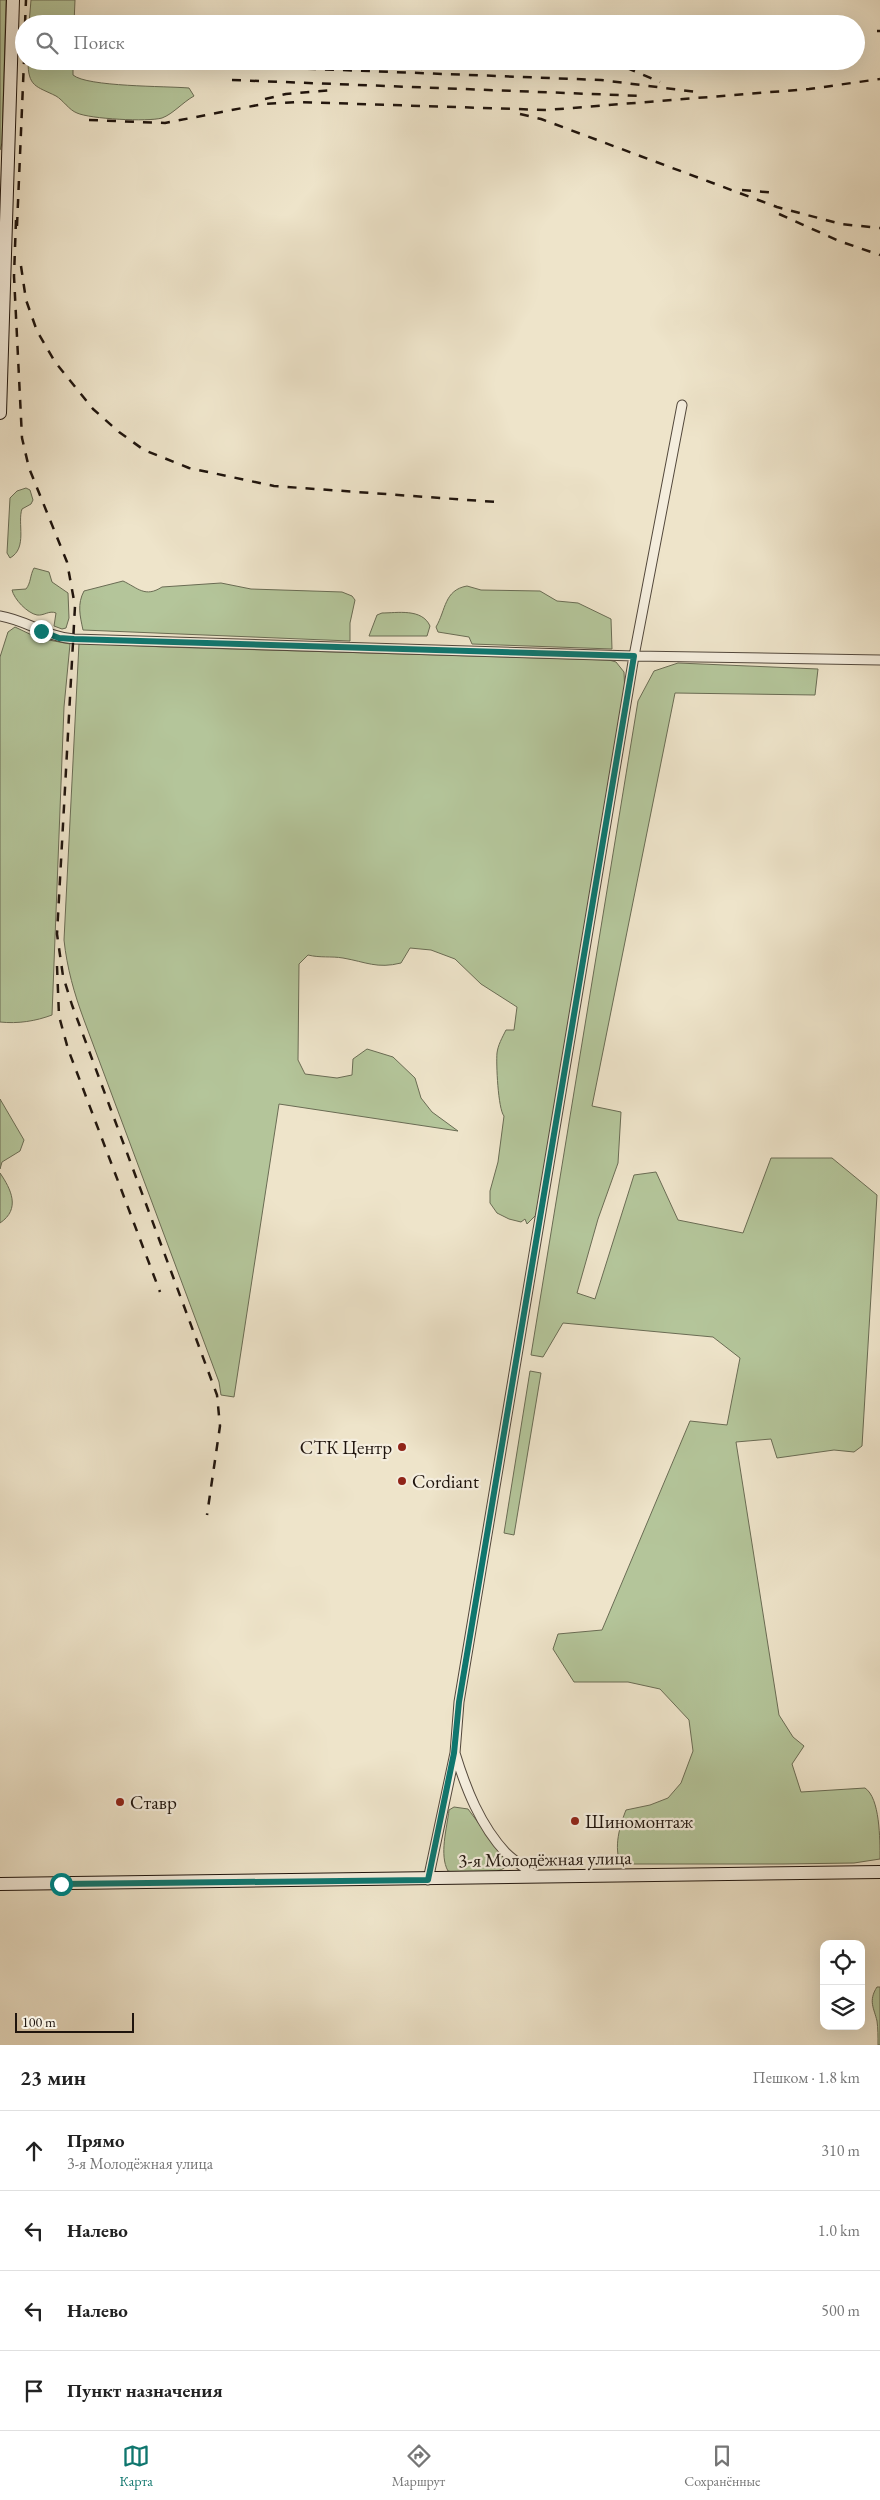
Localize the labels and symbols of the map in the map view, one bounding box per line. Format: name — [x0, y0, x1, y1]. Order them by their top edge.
route end — [30, 620, 53, 643]
place label: СТК Центр — [300, 1435, 392, 1460]
marker: СТК Центр — [396, 1441, 408, 1453]
place label: Cordiant — [412, 1469, 479, 1494]
marker: Cordiant — [396, 1475, 408, 1487]
place label: Ставр — [130, 1790, 177, 1815]
marker: Ставр — [114, 1796, 126, 1808]
place label: Шиномонтаж — [585, 1809, 694, 1834]
marker: Шиномонтаж — [569, 1815, 581, 1827]
street label: 3-я Молодёжная улица — [458, 1845, 632, 1873]
route start — [50, 1873, 73, 1896]
scale bar — [15, 2010, 134, 2033]

